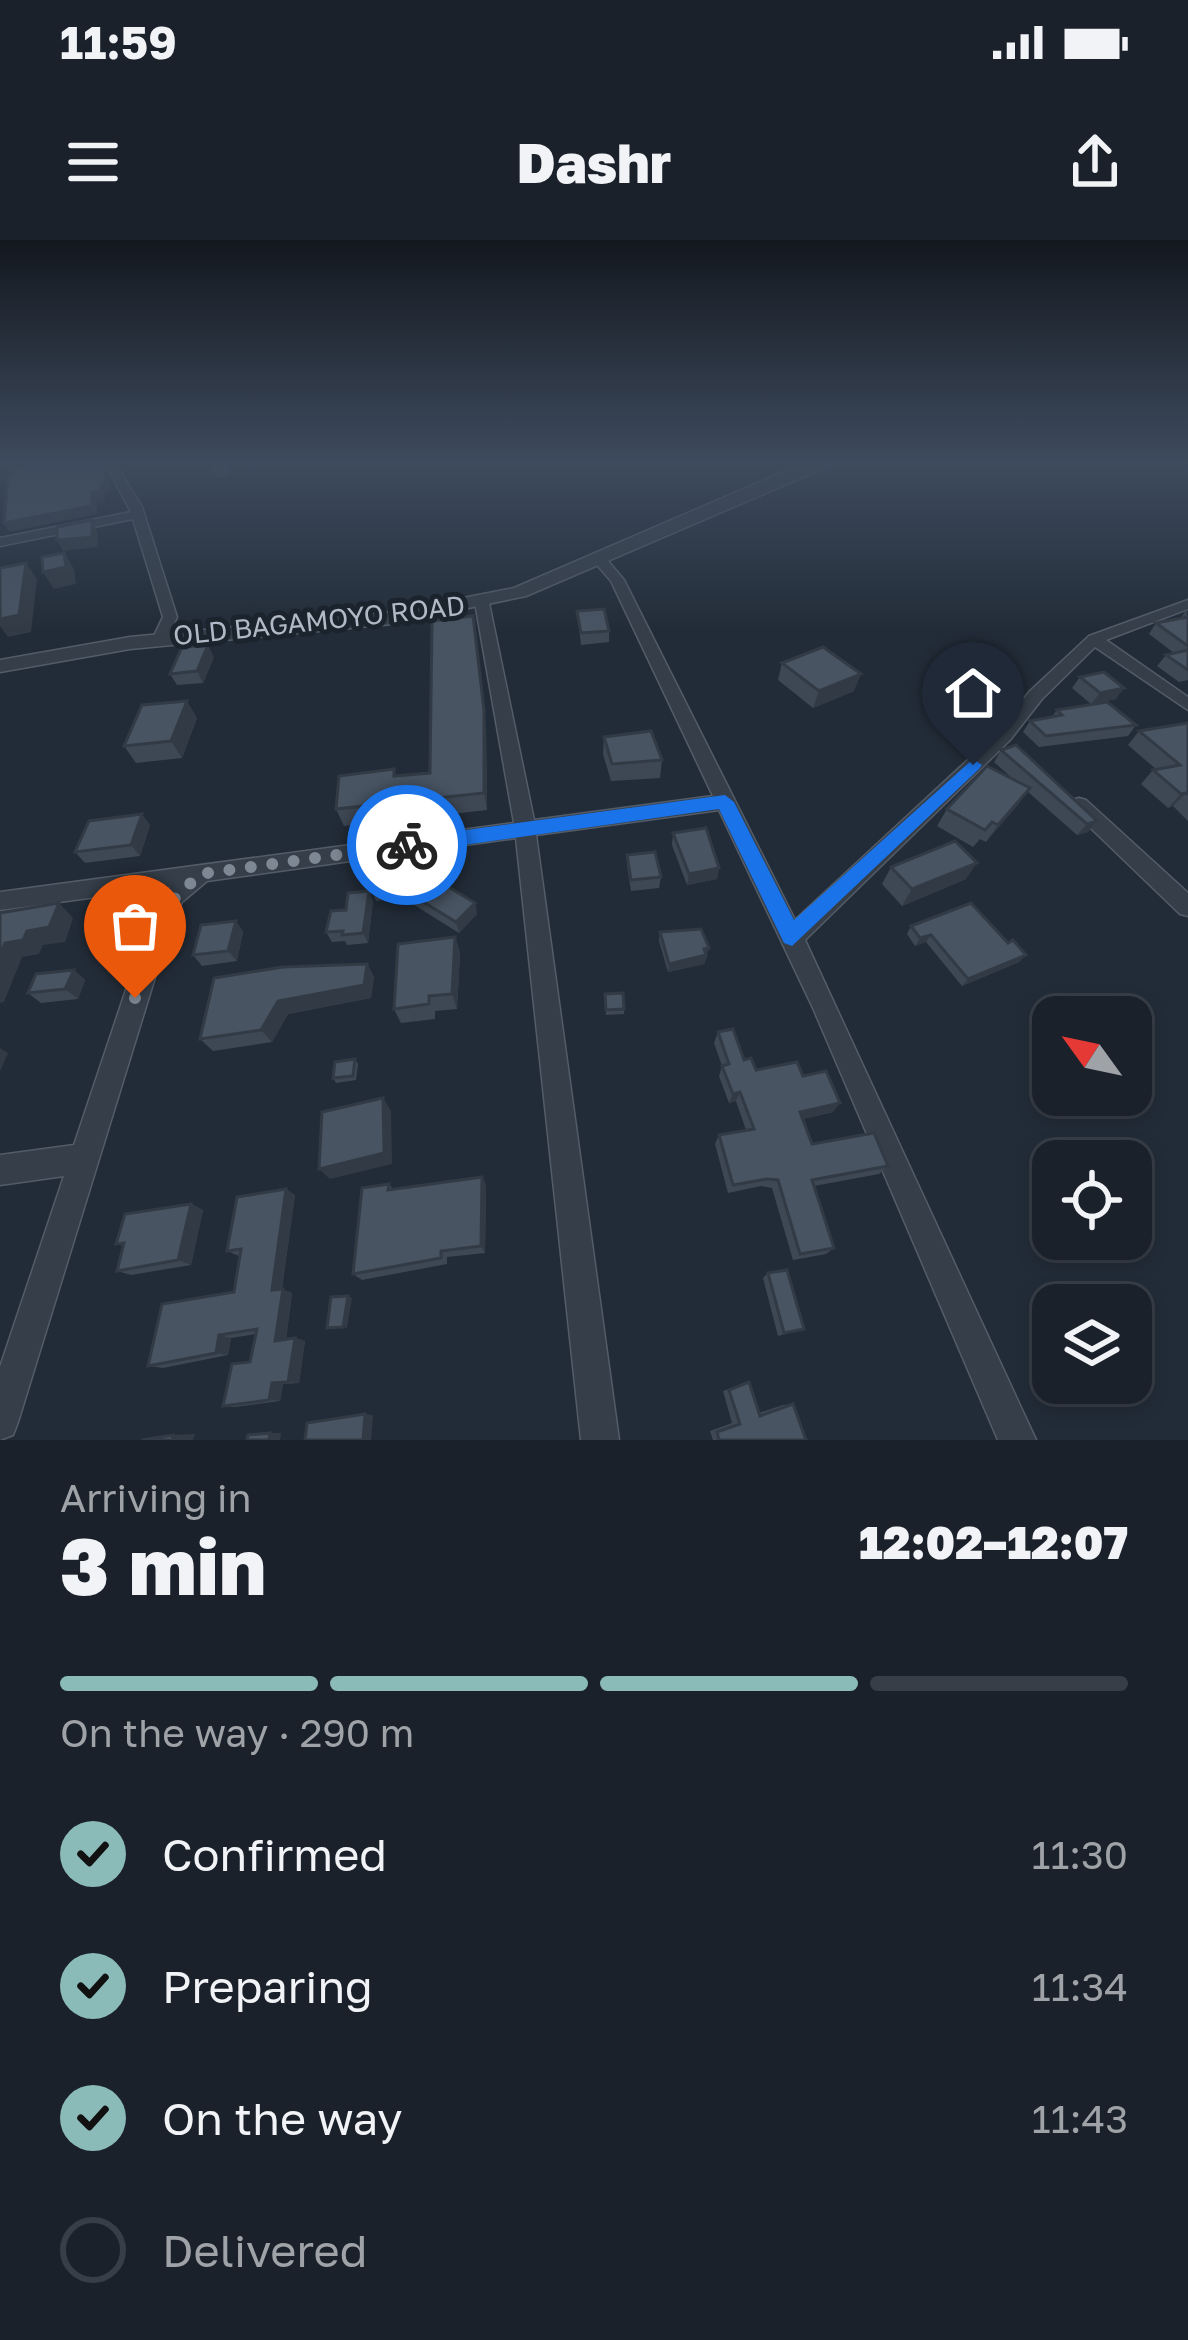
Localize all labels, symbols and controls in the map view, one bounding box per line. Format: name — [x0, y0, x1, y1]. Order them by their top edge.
text: 11:59 — [60, 15, 177, 69]
icon: menu — [60, 129, 126, 195]
icon: share — [1062, 129, 1128, 195]
text: Dashr — [517, 130, 671, 195]
street label: OLD BAGAMOYO ROAD — [172, 589, 466, 651]
pin — [922, 642, 1024, 765]
icon: home — [940, 660, 1006, 726]
courier — [347, 785, 467, 905]
icon: bike — [374, 812, 440, 878]
pin — [84, 875, 186, 998]
icon: bag — [102, 893, 168, 959]
north arrow — [1032, 996, 1152, 1116]
map controls — [1032, 996, 1152, 1404]
button: locate — [1032, 1140, 1152, 1260]
button: layers — [1032, 1284, 1152, 1404]
text: Arriving in — [60, 1474, 251, 1521]
text: 12:02–12:07 — [859, 1515, 1128, 1569]
text: 3 min — [60, 1519, 266, 1612]
text: On the way · 290 m — [60, 1709, 414, 1756]
icon: check — [60, 1821, 126, 1887]
text: Confirmed — [162, 1827, 387, 1881]
text: 11:30 — [1031, 1831, 1128, 1878]
icon: check — [60, 1953, 126, 2019]
text: Preparing — [162, 1959, 373, 2013]
text: 11:34 — [1032, 1963, 1128, 2010]
icon: check — [60, 2085, 126, 2151]
text: On the way — [162, 2091, 403, 2145]
text: 11:43 — [1032, 2095, 1128, 2142]
text: Delivered — [162, 2223, 367, 2277]

